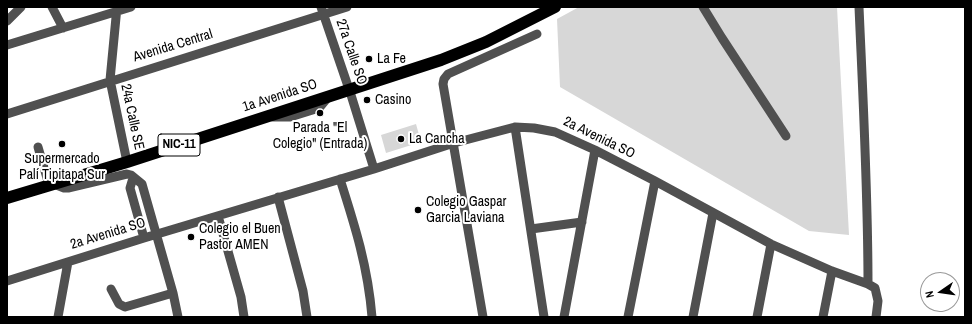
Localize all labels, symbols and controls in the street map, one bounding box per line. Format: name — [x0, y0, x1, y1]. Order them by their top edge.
street label: 27a Calle SO — [332, 17, 370, 87]
street label: Avenida Central — [131, 26, 215, 66]
place label: La Fe — [377, 51, 406, 67]
marker: La Fe — [364, 54, 374, 64]
street label: 1a Avenida SO — [240, 76, 320, 116]
street label: 24a Calle SE — [117, 82, 147, 152]
place label: Casino — [375, 92, 411, 108]
marker: Casino — [362, 95, 372, 105]
marker: Parada "El Colegio" (Entrada) — [315, 108, 325, 118]
street label: 2a Avenida SO — [560, 113, 638, 163]
place label: Parada "El Colegio" (Entrada) — [273, 120, 367, 152]
place label: La Cancha — [409, 131, 465, 147]
road number: NIC-11 — [158, 134, 200, 156]
marker: La Cancha — [396, 134, 406, 144]
marker: Supermercado Palí Tipitapa Sur — [57, 139, 67, 149]
place label: Supermercado Palí Tipitapa Sur — [19, 151, 105, 184]
place label: Colegio Gaspar Garcia Laviana — [426, 194, 506, 226]
marker: Colegio Gaspar Garcia Laviana — [413, 205, 423, 215]
street label: 2a Avenida SO — [68, 215, 148, 253]
place label: Colegio el Buen Pastor AMEN — [199, 221, 281, 254]
marker: Colegio el Buen Pastor AMEN — [186, 232, 196, 242]
north arrow — [920, 272, 960, 312]
text: N — [922, 290, 937, 299]

